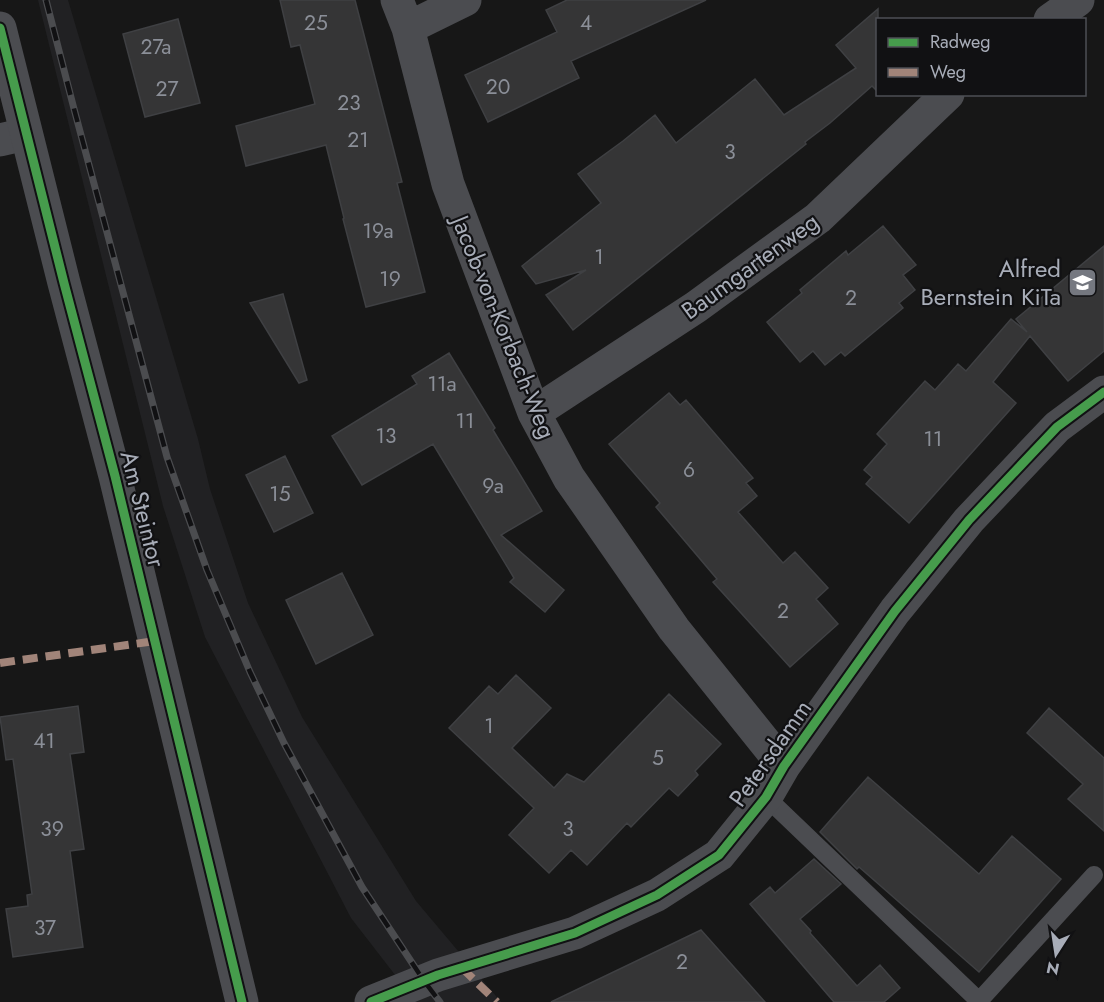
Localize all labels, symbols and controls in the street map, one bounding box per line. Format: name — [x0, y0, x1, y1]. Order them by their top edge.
house number: 25 — [304, 8, 328, 38]
house number: 4 — [580, 8, 592, 38]
legend — [876, 18, 1086, 96]
text: Radweg — [930, 29, 991, 55]
house number: 27a — [141, 32, 171, 62]
text: Weg — [930, 59, 966, 85]
house number: 20 — [486, 72, 510, 102]
house number: 27 — [156, 74, 178, 104]
house number: 23 — [337, 88, 361, 118]
house number: 21 — [347, 125, 369, 155]
house number: 3 — [724, 137, 736, 167]
street label: Baumgartenweg — [674, 204, 826, 328]
street label: Jacob-von-Korbach-Weg — [442, 207, 565, 444]
house number: 19a — [362, 216, 394, 246]
house number: 1 — [594, 242, 604, 272]
place label: Alfred Bernstein KiTa — [920, 251, 1061, 314]
house number: 19 — [379, 264, 401, 294]
school or university icon: Alfred Bernstein KiTa — [1066, 266, 1098, 298]
house number: 2 — [845, 283, 857, 313]
house number: 11a — [427, 369, 457, 399]
house number: 11 — [456, 406, 474, 436]
house number: 13 — [376, 421, 396, 451]
house number: 11 — [924, 424, 942, 454]
street label: Am Steintor — [112, 447, 175, 572]
house number: 6 — [683, 455, 695, 485]
house number: 9a — [482, 471, 504, 501]
house number: 15 — [269, 479, 291, 509]
house number: 2 — [777, 596, 789, 626]
street label: Petersdamm — [720, 692, 820, 814]
house number: 1 — [484, 711, 494, 741]
house number: 41 — [33, 726, 55, 756]
house number: 5 — [652, 743, 664, 773]
house number: 39 — [40, 814, 64, 844]
house number: 3 — [562, 814, 574, 844]
house number: 37 — [34, 913, 56, 943]
north arrow — [1026, 924, 1086, 984]
house number: 2 — [676, 947, 688, 977]
text: N — [1044, 956, 1062, 981]

